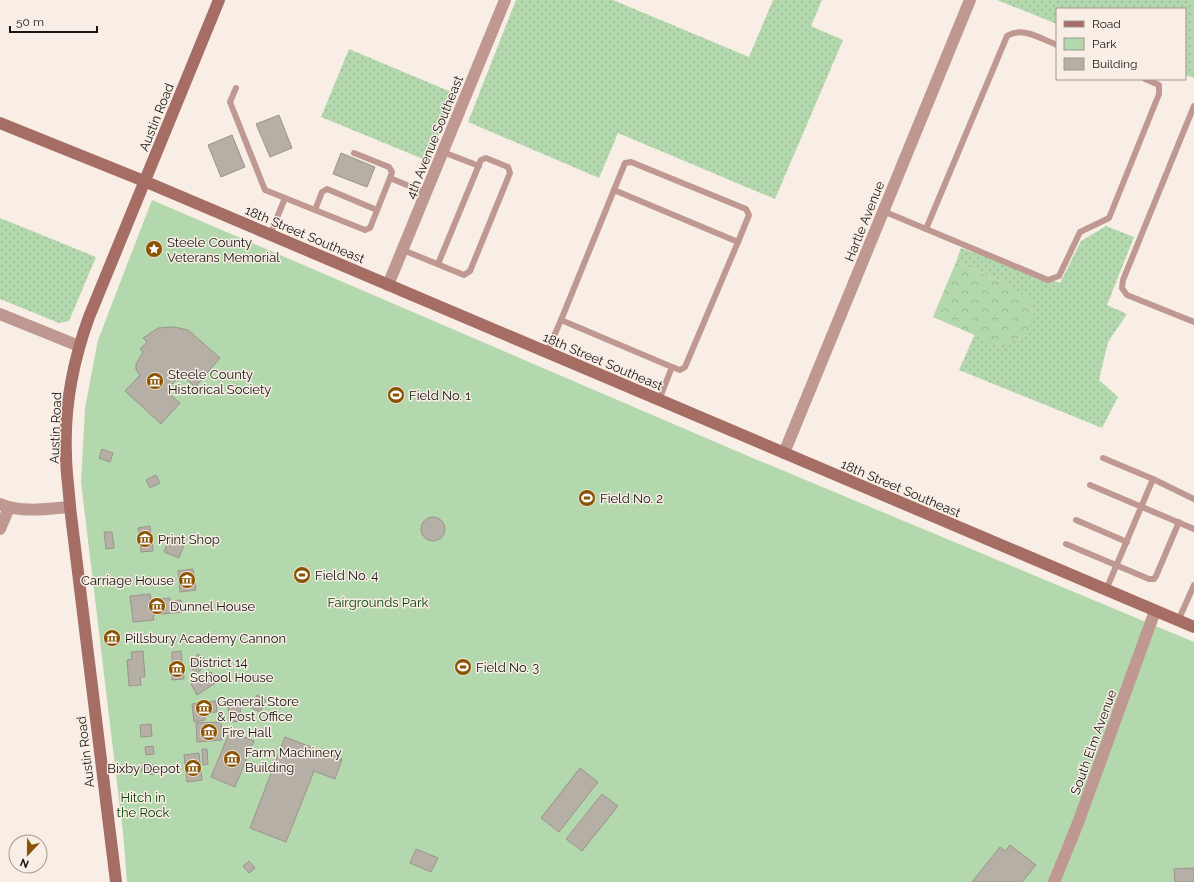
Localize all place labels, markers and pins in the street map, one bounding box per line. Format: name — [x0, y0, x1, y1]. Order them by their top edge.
place label: Steele County Veterans Memorial — [167, 235, 280, 265]
place icon: Steele County Veterans Memorial — [144, 239, 164, 259]
place label: Steele County Historical Society — [168, 367, 271, 397]
museum icon: Steele County Historical Society — [145, 371, 165, 391]
sports icon: Field No. 1 — [386, 385, 406, 405]
place label: Field No. 1 — [409, 388, 471, 403]
sports icon: Field No. 2 — [577, 488, 597, 508]
place label: Field No. 2 — [600, 491, 663, 506]
museum icon: Print Shop — [135, 529, 155, 549]
place label: Print Shop — [158, 532, 220, 547]
sports icon: Field No. 4 — [292, 565, 312, 585]
place label: Field No. 4 — [315, 568, 378, 583]
museum icon: Carriage House — [177, 570, 197, 590]
place label: Carriage House — [81, 573, 174, 588]
museum icon: Dunnel House — [147, 596, 167, 616]
place label: Dunnel House — [170, 599, 255, 614]
museum icon: Pillsbury Academy Cannon — [102, 628, 122, 648]
place label: Pillsbury Academy Cannon — [125, 631, 286, 646]
place label: District 14 School House — [190, 655, 274, 685]
sports icon: Field No. 3 — [453, 657, 473, 677]
museum icon: District 14 School House — [167, 659, 187, 679]
place label: Field No. 3 — [476, 660, 539, 675]
place label: General Store & Post Office — [217, 694, 299, 724]
museum icon: General Store & Post Office — [194, 698, 214, 718]
museum icon: Fire Hall — [199, 722, 219, 742]
place label: Fire Hall — [222, 725, 272, 740]
place label: Farm Machinery Building — [245, 745, 342, 775]
museum icon: Farm Machinery Building — [222, 749, 242, 769]
museum icon: Bixby Depot — [183, 758, 203, 778]
place label: Bixby Depot — [107, 761, 181, 776]

